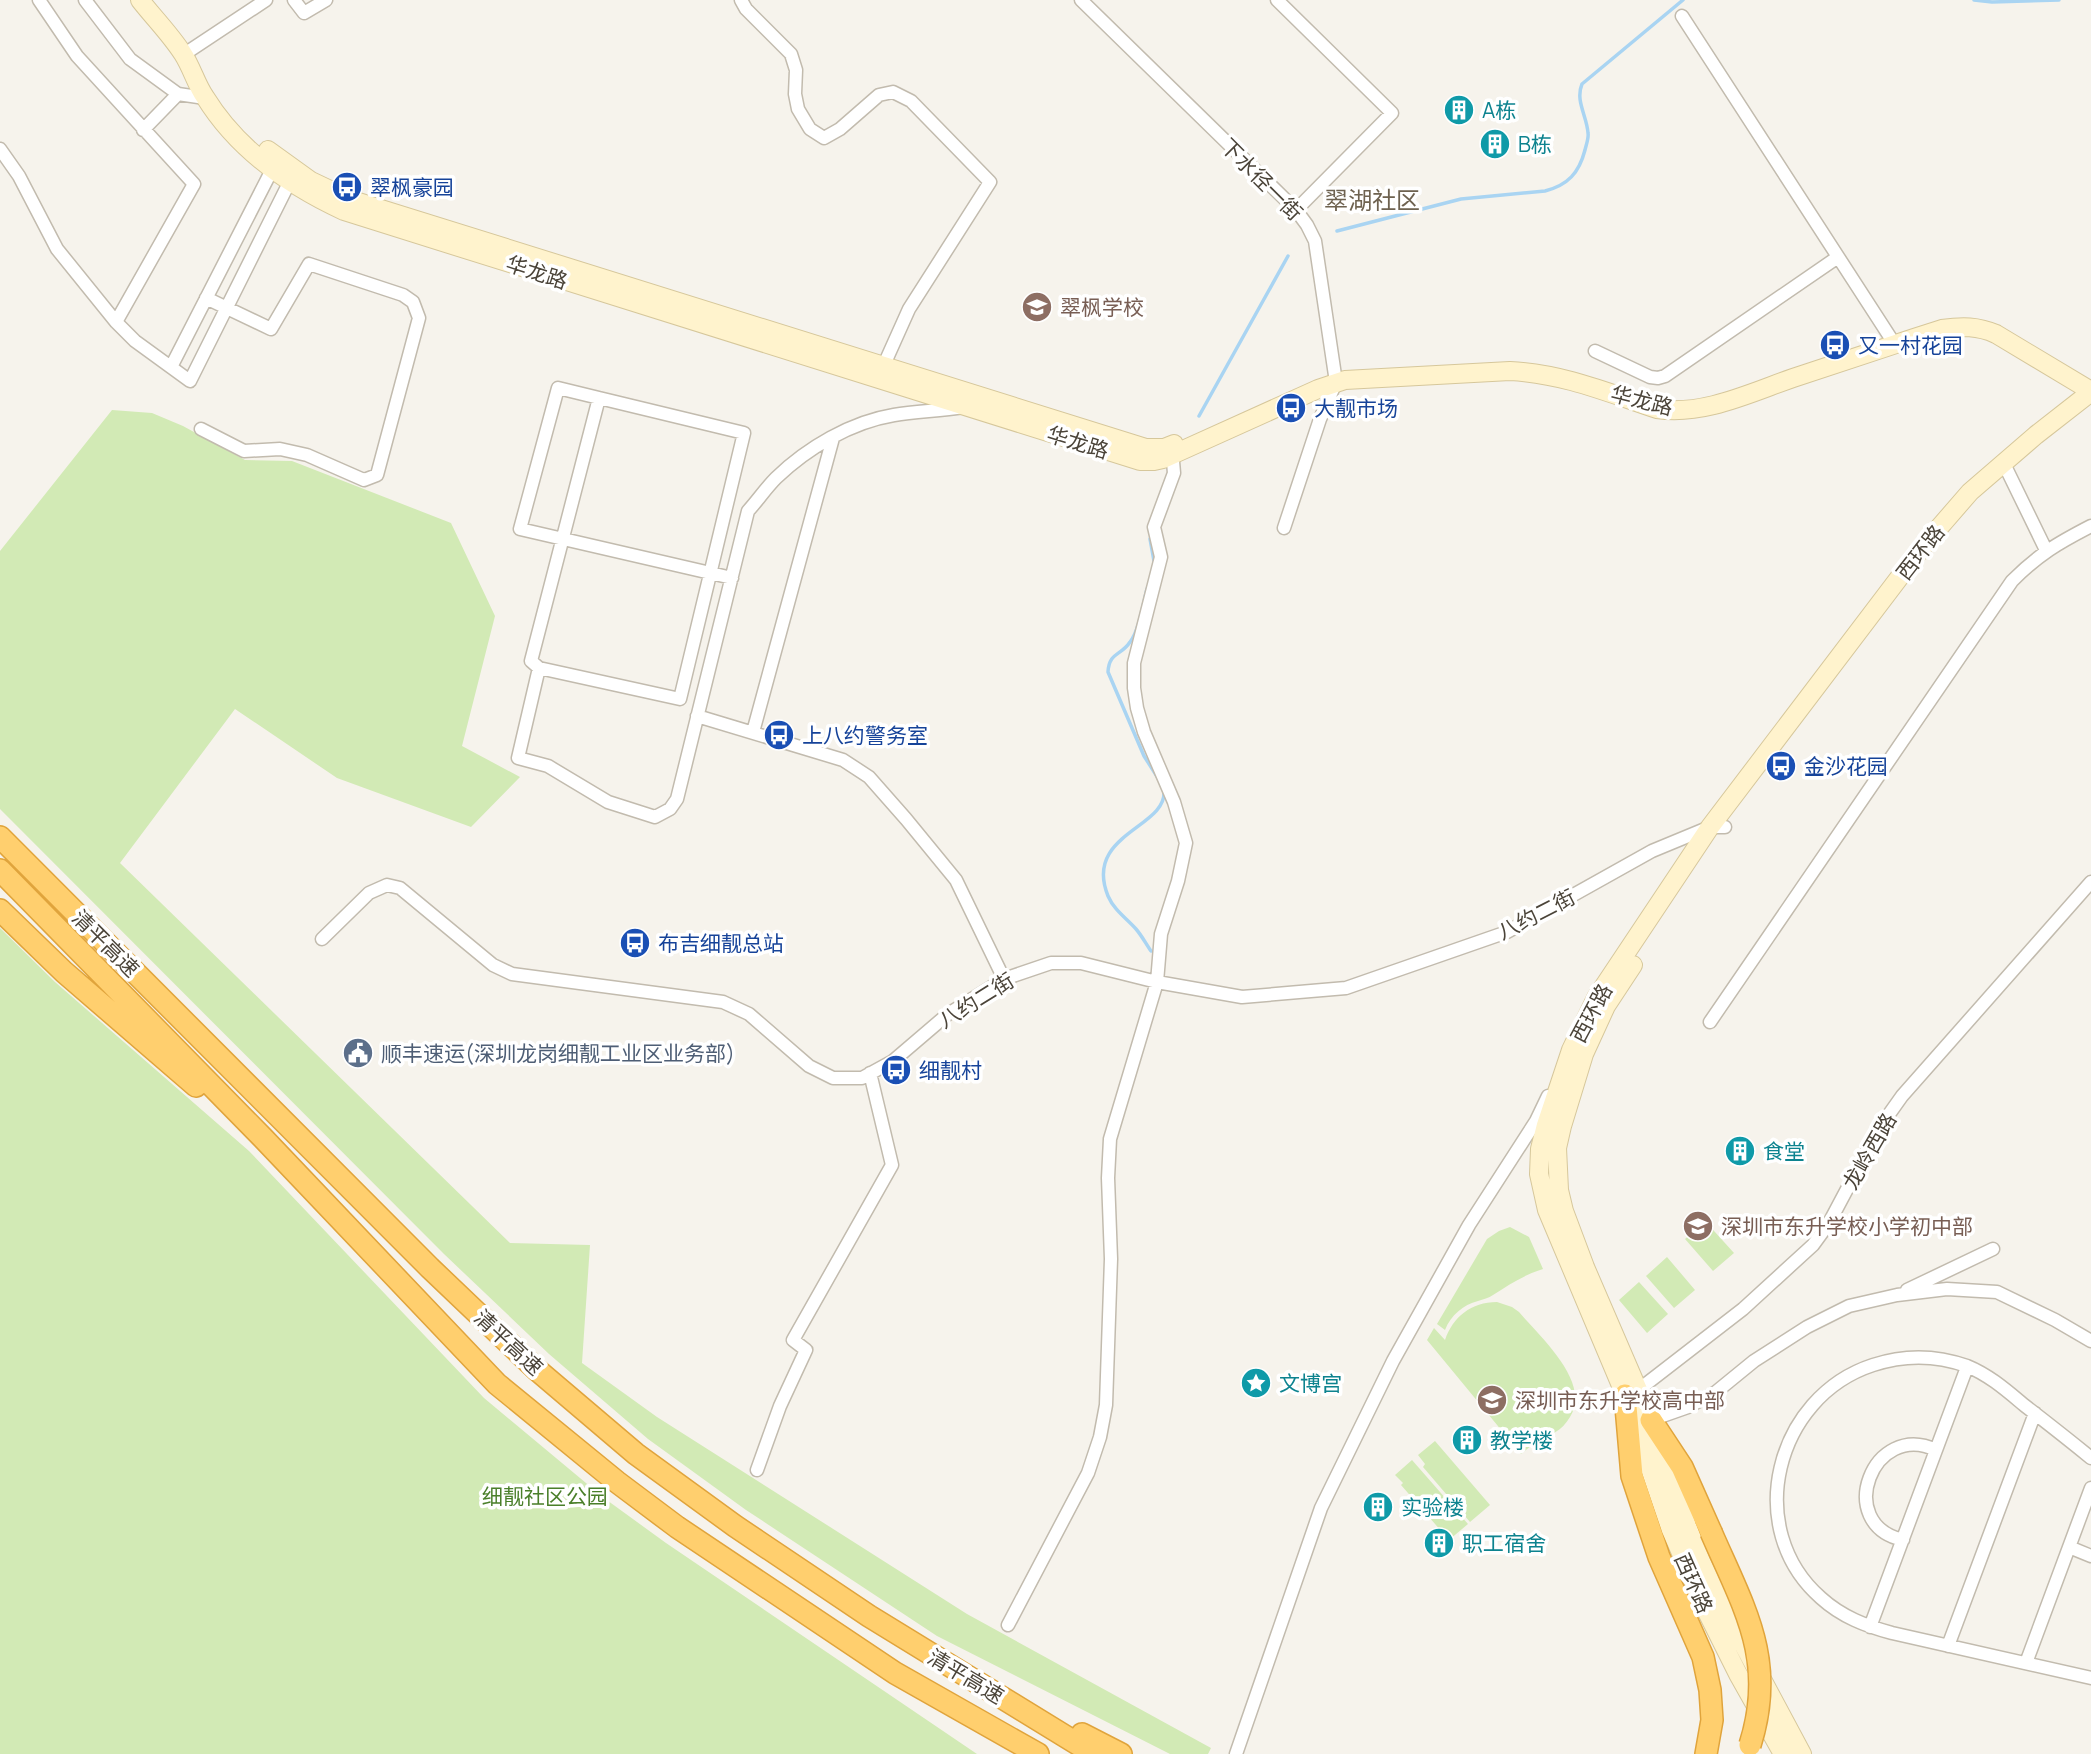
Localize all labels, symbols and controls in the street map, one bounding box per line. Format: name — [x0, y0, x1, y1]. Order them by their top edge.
building icon: A栋 — [1442, 93, 1476, 127]
place label: A栋 — [1482, 96, 1516, 124]
building icon: B栋 — [1478, 127, 1512, 161]
place label: B栋 — [1518, 130, 1552, 158]
street label: 下水径一街 — [1215, 132, 1309, 226]
bus stop icon: 翠枫豪园 — [330, 170, 364, 204]
place label: 翠枫豪园 — [370, 173, 454, 201]
district label: 翠湖社区 — [1324, 183, 1420, 216]
street label: 华龙路 — [503, 249, 571, 295]
school or university icon: 翠枫学校 — [1020, 290, 1054, 324]
place label: 翠枫学校 — [1060, 293, 1144, 321]
bus stop icon: 又一村花园 — [1818, 328, 1852, 362]
place label: 又一村花园 — [1858, 331, 1963, 359]
street label: 华龙路 — [1608, 379, 1676, 421]
bus stop icon: 大靓市场 — [1274, 391, 1308, 425]
place label: 大靓市场 — [1314, 394, 1398, 422]
street label: 华龙路 — [1044, 419, 1112, 465]
street label: 西环路 — [1890, 519, 1950, 585]
bus stop icon: 上八约警务室 — [762, 718, 796, 752]
place label: 上八约警务室 — [802, 721, 928, 749]
bus stop icon: 金沙花园 — [1764, 749, 1798, 783]
place label: 金沙花园 — [1804, 752, 1888, 780]
street label: 八约二街 — [1492, 882, 1580, 946]
street label: 清平高速 — [66, 903, 146, 983]
bus stop icon: 布吉细靓总站 — [618, 926, 652, 960]
place label: 布吉细靓总站 — [658, 929, 784, 957]
street label: 八约二街 — [933, 966, 1019, 1034]
street label: 西环路 — [1564, 979, 1618, 1047]
public building icon: 顺丰速运(深圳龙岗细靓工业区业务部) — [341, 1036, 375, 1070]
place label: 顺丰速运(深圳龙岗细靓工业区业务部) — [381, 1039, 735, 1067]
bus stop icon: 细靓村 — [879, 1053, 913, 1087]
place label: 细靓村 — [919, 1056, 982, 1084]
street label: 龙岭西路 — [1836, 1108, 1902, 1194]
building icon: 食堂 — [1723, 1134, 1757, 1168]
place label: 食堂 — [1763, 1137, 1805, 1165]
school or university icon: 深圳市东升学校小学初中部 — [1681, 1209, 1715, 1243]
place label: 深圳市东升学校小学初中部 — [1721, 1212, 1973, 1240]
street label: 清平高速 — [469, 1303, 549, 1381]
place icon: 文博宫 — [1239, 1366, 1273, 1400]
place label: 文博宫 — [1279, 1369, 1342, 1397]
school or university icon: 深圳市东升学校高中部 — [1475, 1383, 1509, 1417]
place label: 深圳市东升学校高中部 — [1515, 1386, 1725, 1414]
building icon: 教学楼 — [1450, 1423, 1484, 1457]
place label: 教学楼 — [1490, 1426, 1553, 1454]
park label: 细靓社区公园 — [482, 1482, 608, 1510]
building icon: 实验楼 — [1361, 1490, 1395, 1524]
place label: 实验楼 — [1401, 1493, 1464, 1521]
building icon: 职工宿舍 — [1422, 1526, 1456, 1560]
place label: 职工宿舍 — [1462, 1529, 1546, 1557]
street label: 西环路 — [1668, 1549, 1720, 1617]
street label: 清平高速 — [923, 1642, 1009, 1710]

